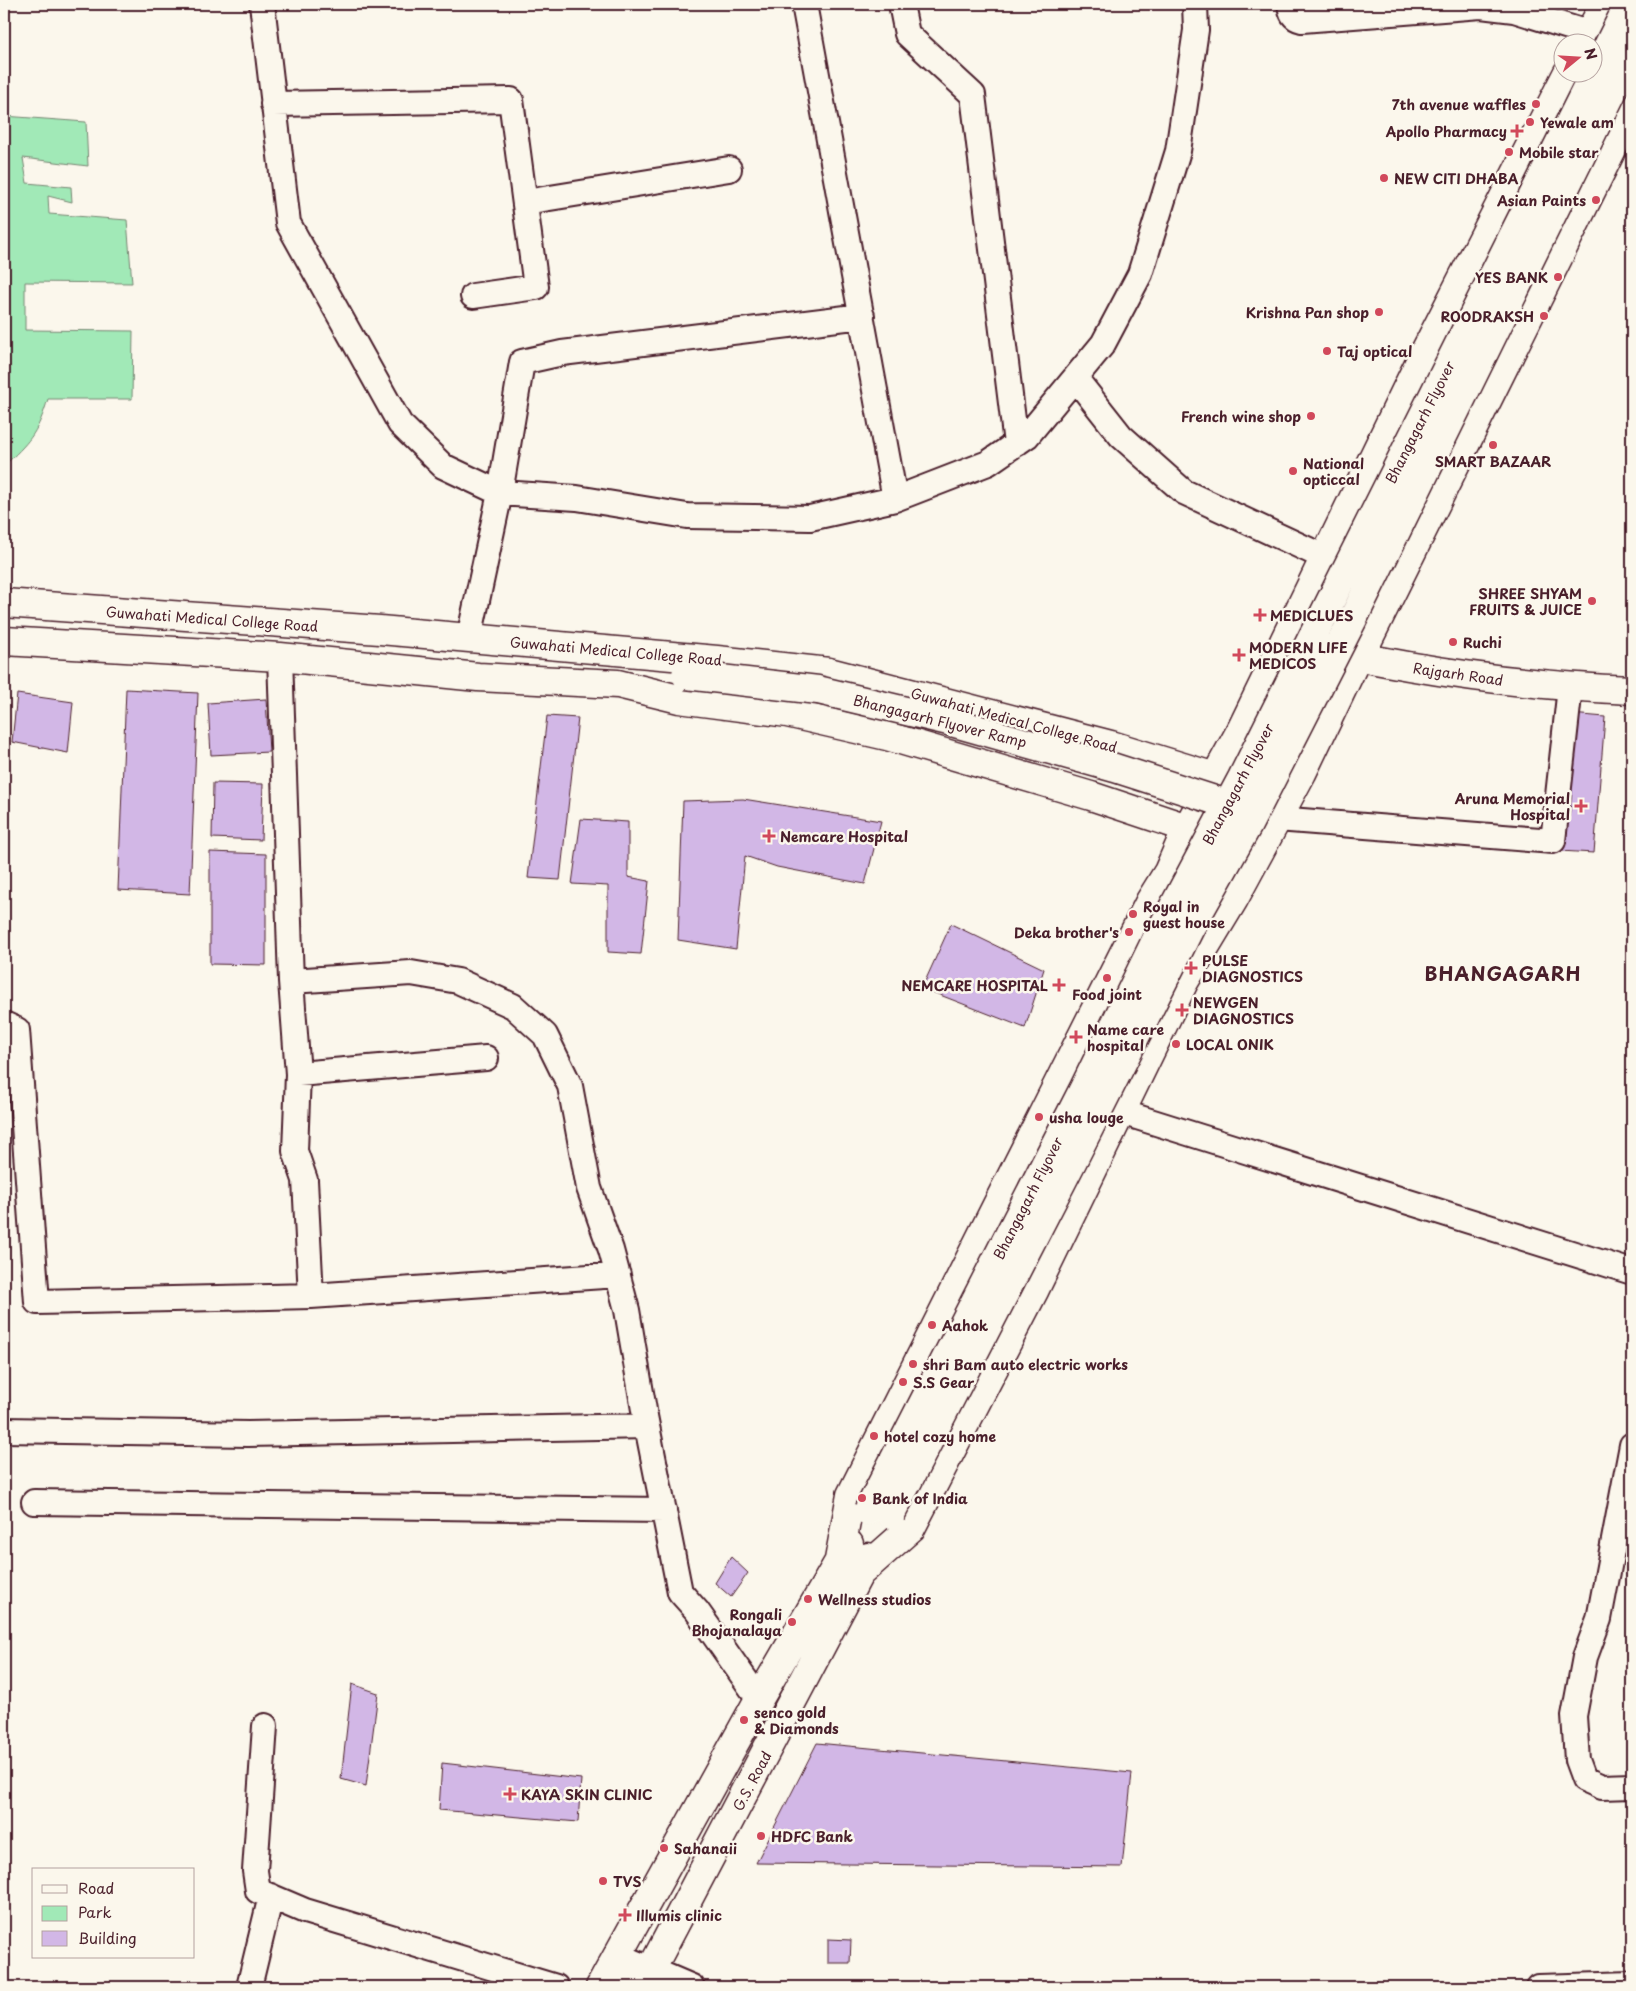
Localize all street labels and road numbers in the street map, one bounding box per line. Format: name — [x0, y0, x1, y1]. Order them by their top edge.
street label: Bhangagarh Flyover — [1380, 357, 1460, 487]
street label: Guwahati Medical College Road — [105, 601, 319, 637]
street label: Guwahati Medical College Road — [509, 631, 723, 671]
street label: Rajgarh Road — [1412, 657, 1504, 691]
street label: Guwahati Medical College Road — [908, 682, 1120, 758]
street label: Bhangagarh Flyover Ramp — [851, 689, 1029, 753]
street label: Bhangagarh Flyover — [1197, 719, 1279, 849]
street label: Bhangagarh Flyover — [988, 1133, 1068, 1263]
street label: G.S. Road — [727, 1747, 777, 1815]

